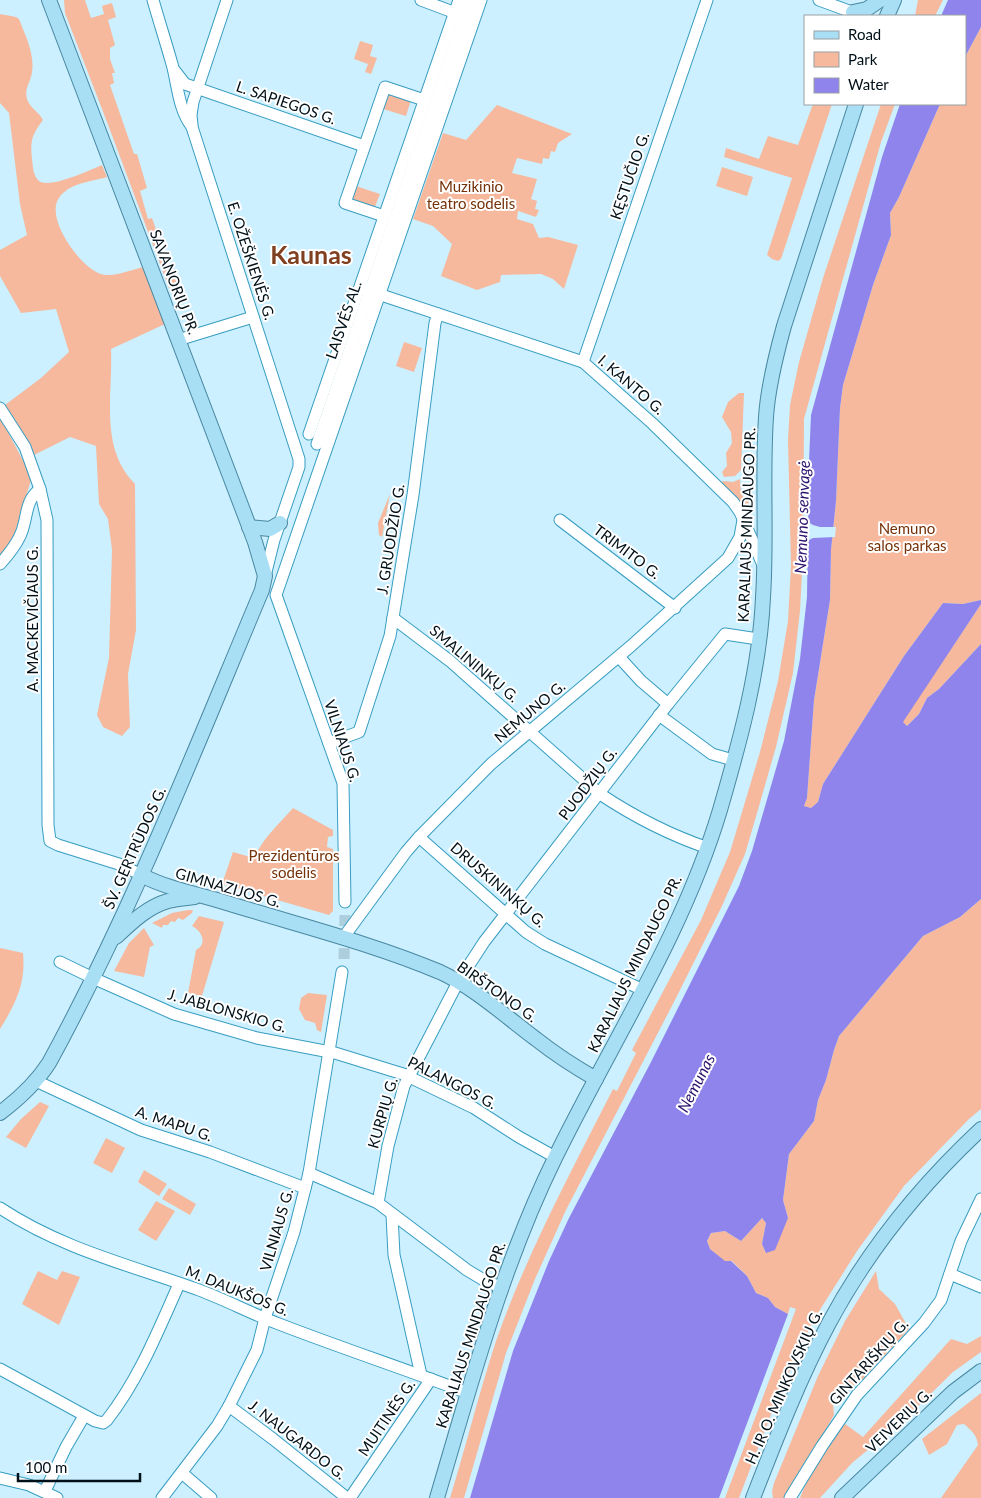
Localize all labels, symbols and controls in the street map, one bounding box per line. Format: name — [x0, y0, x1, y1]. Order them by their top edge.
legend — [804, 15, 966, 105]
text: Road — [848, 25, 881, 43]
text: Park — [848, 50, 878, 68]
text: Water — [848, 75, 889, 93]
street label: L. SAPIEGOS G. — [234, 77, 339, 128]
street label: KĘSTUČIO G. — [606, 130, 652, 222]
park label: Muzikinio teatro sodelis — [427, 177, 515, 212]
street label: E. OŽEŠKIENĖS G. — [224, 199, 280, 322]
street label: SAVANORIŲ PR. — [147, 227, 203, 337]
district label: Kaunas — [270, 239, 352, 269]
street label: LAISVĖS AL. — [321, 278, 365, 361]
street label: I. KANTO G. — [595, 351, 668, 418]
street label: KARALIAUS MINDAUGO PR. — [734, 427, 758, 623]
water label: Nemuno senvagė — [790, 460, 813, 574]
street label: J. GRUODŽIO G. — [372, 482, 408, 595]
park label: Nemuno salos parkas — [867, 519, 947, 554]
street label: TRIMITO G. — [591, 520, 665, 582]
street label: A. MACKEVIČIAUS G. — [23, 546, 41, 692]
street label: SMALININKŲ G. — [427, 621, 523, 706]
street label: NEMUNO G. — [490, 676, 568, 746]
street label: VILNIAUS G. — [321, 697, 365, 784]
street label: PUODŽIŲ G. — [554, 744, 620, 823]
street label: ŠV. GERTRŪDOS G. — [99, 784, 169, 912]
street label: DRUSKININKŲ G. — [447, 838, 550, 931]
park label: Prezidentūros sodelis — [249, 846, 339, 881]
street label: GIMNAZIJOS G. — [174, 863, 283, 911]
street label: KARALIAUS MINDAUGO PR. — [583, 872, 685, 1055]
street label: BIRŠTONO G. — [454, 957, 541, 1025]
street label: J. JABLONSKIO G. — [166, 985, 289, 1036]
water label: Nemunas — [673, 1050, 719, 1115]
street label: PALANGOS G. — [405, 1052, 500, 1112]
street label: KURPIŲ G. — [363, 1075, 401, 1150]
street label: A. MAPU G. — [134, 1102, 215, 1145]
street label: VILNIAUS G. — [256, 1186, 296, 1273]
street label: KARALIAUS MINDAUGO PR. — [431, 1239, 509, 1430]
street label: M. DAUKŠOS G. — [183, 1261, 292, 1319]
street label: H. IR O. MINKOVSKIŲ G. — [741, 1306, 825, 1467]
street label: GINTARIŠKIŲ G. — [825, 1314, 912, 1408]
street label: MUITINĖS G. — [354, 1376, 418, 1459]
street label: VEIVERIŲ G. — [862, 1384, 935, 1456]
street label: J. NAUGARDO G. — [246, 1396, 350, 1483]
scale bar — [18, 1450, 140, 1482]
text: 100 m — [25, 1458, 67, 1476]

